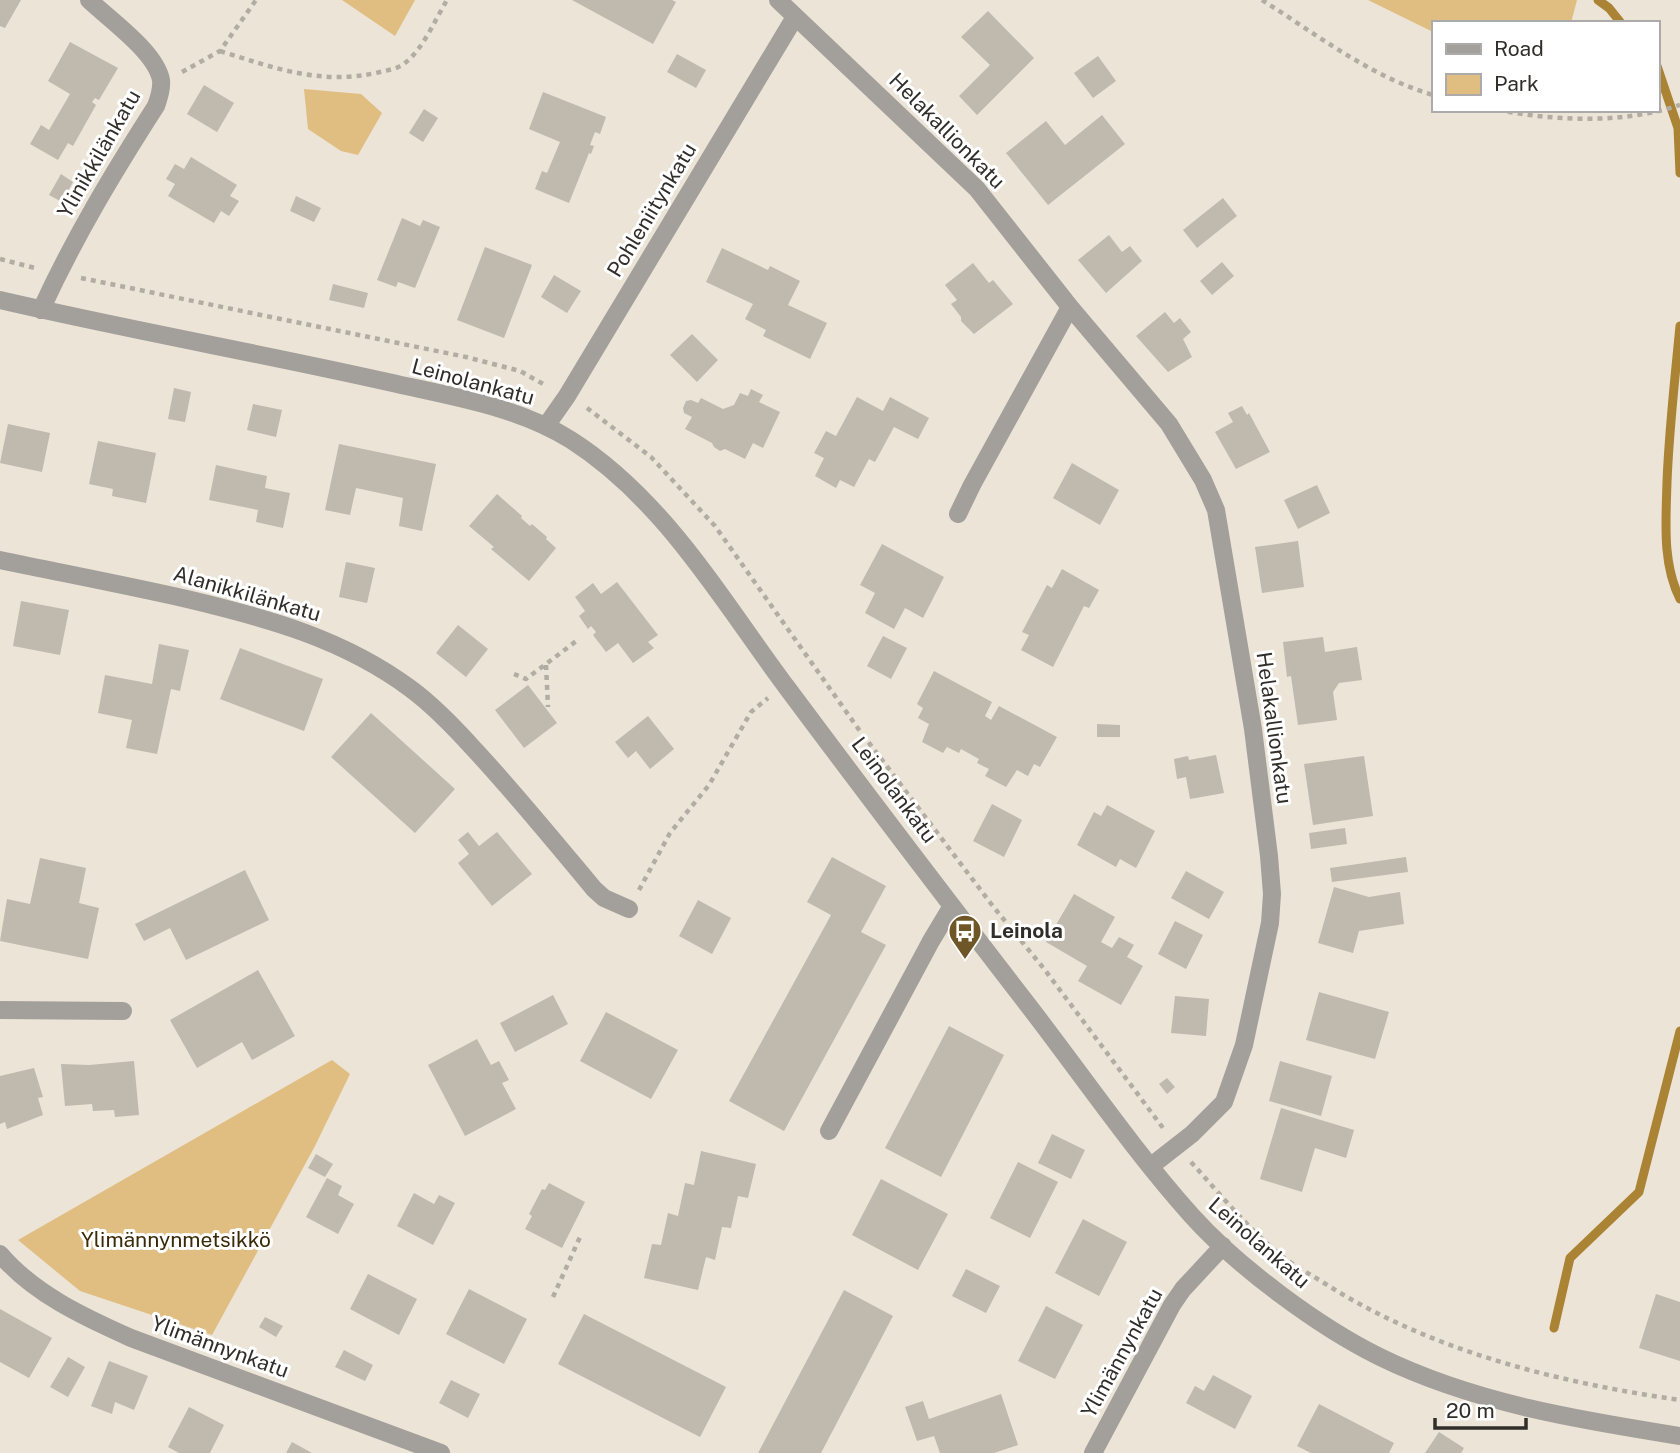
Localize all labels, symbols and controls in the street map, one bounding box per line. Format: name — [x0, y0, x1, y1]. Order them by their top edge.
legend — [1432, 21, 1659, 112]
text: Road — [1494, 36, 1544, 61]
street label: Helakallionkatu — [884, 68, 1010, 194]
text: Park — [1494, 71, 1539, 96]
street label: Ylinikkilänkatu — [52, 85, 145, 222]
street label: Pohleniitynkatu — [602, 138, 701, 281]
street label: Leinolankatu — [409, 353, 537, 410]
street label: Alanikkilänkatu — [171, 561, 324, 626]
street label: Helakallionkatu — [1251, 650, 1298, 806]
street label: Leinolankatu — [847, 732, 942, 847]
bus stop icon: Leinola — [946, 912, 984, 961]
place label: Leinola — [990, 918, 1063, 943]
street label: Leinolankatu — [1204, 1192, 1315, 1293]
park label: Ylimännynmetsikkö — [81, 1227, 271, 1252]
street label: Ylimännynkatu — [1076, 1284, 1167, 1422]
street label: Ylimännynkatu — [148, 1310, 292, 1383]
scale bar — [1435, 1386, 1526, 1430]
text: 20 m — [1446, 1398, 1495, 1423]

